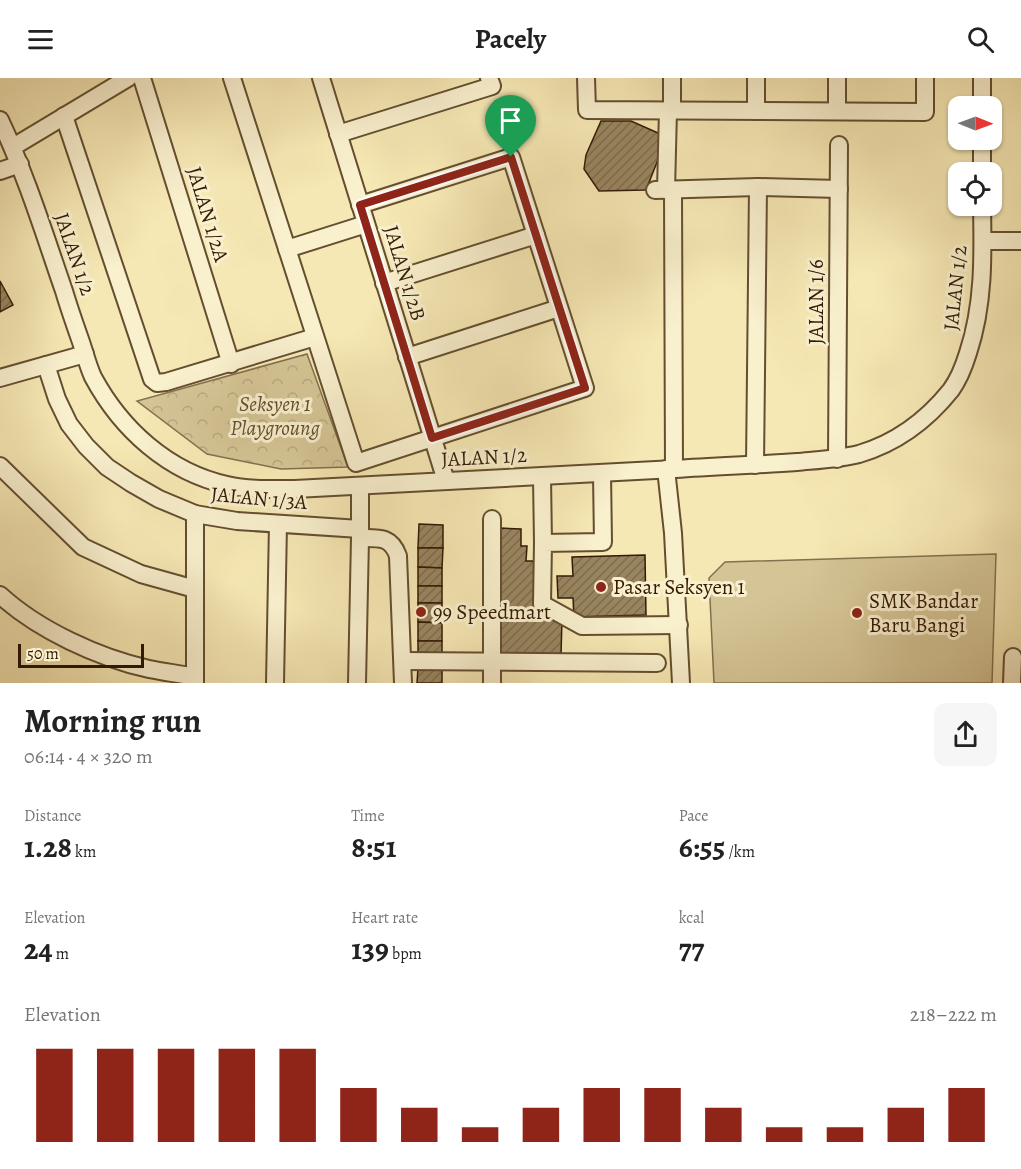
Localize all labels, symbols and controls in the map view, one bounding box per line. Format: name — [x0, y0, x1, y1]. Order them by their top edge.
text: Pacely — [475, 21, 546, 57]
icon: menu — [24, 23, 57, 56]
icon: search — [964, 23, 997, 56]
pin — [485, 95, 536, 157]
north arrow — [948, 96, 1002, 150]
map controls — [948, 96, 1002, 216]
icon: arrive — [494, 104, 527, 137]
button: locate — [948, 162, 1002, 216]
street label: JALAN 1/2A — [180, 163, 236, 266]
street label: JALAN 1/2 — [48, 209, 102, 299]
street label: JALAN 1/2B — [377, 222, 433, 324]
street label: JALAN 1/2 — [937, 244, 973, 332]
street label: JALAN 1/6 — [802, 259, 830, 345]
park label: Seksyen 1 Playgroung — [230, 390, 321, 442]
street label: JALAN 1/2 — [440, 441, 528, 473]
street label: JALAN 1/3A — [210, 480, 309, 516]
place label: Pasar Seksyen 1 — [613, 573, 745, 601]
marker: Pasar Seksyen 1 — [594, 580, 608, 594]
place label: SMK Bandar Baru Bangi — [869, 587, 978, 639]
place label: 99 Speedmart — [433, 598, 551, 626]
marker: 99 Speedmart — [414, 605, 428, 619]
marker: SMK Bandar Baru Bangi — [850, 606, 864, 620]
scale bar — [18, 641, 144, 668]
text: 50 m — [27, 643, 59, 665]
text: Morning run — [24, 698, 201, 743]
button: share — [934, 703, 997, 766]
text: 06:14 · 4 × 320 m — [24, 743, 153, 770]
text: Distance — [24, 805, 81, 827]
text: Time — [351, 805, 385, 827]
text: Pace — [679, 805, 708, 827]
text: 1.28 — [24, 827, 72, 867]
text: 8:51 — [351, 827, 396, 867]
text: 6:55 — [679, 827, 725, 867]
text: km — [72, 841, 96, 863]
text: /km — [725, 841, 755, 863]
text: Elevation — [24, 907, 85, 929]
text: Heart rate — [351, 907, 418, 929]
text: kcal — [679, 907, 704, 929]
text: 24 — [24, 929, 53, 969]
text: 139 — [351, 929, 389, 969]
text: 77 — [679, 929, 704, 969]
text: m — [53, 943, 69, 965]
text: bpm — [389, 943, 422, 965]
text: Elevation — [24, 1001, 101, 1028]
text: 218–222 m — [910, 1001, 997, 1028]

